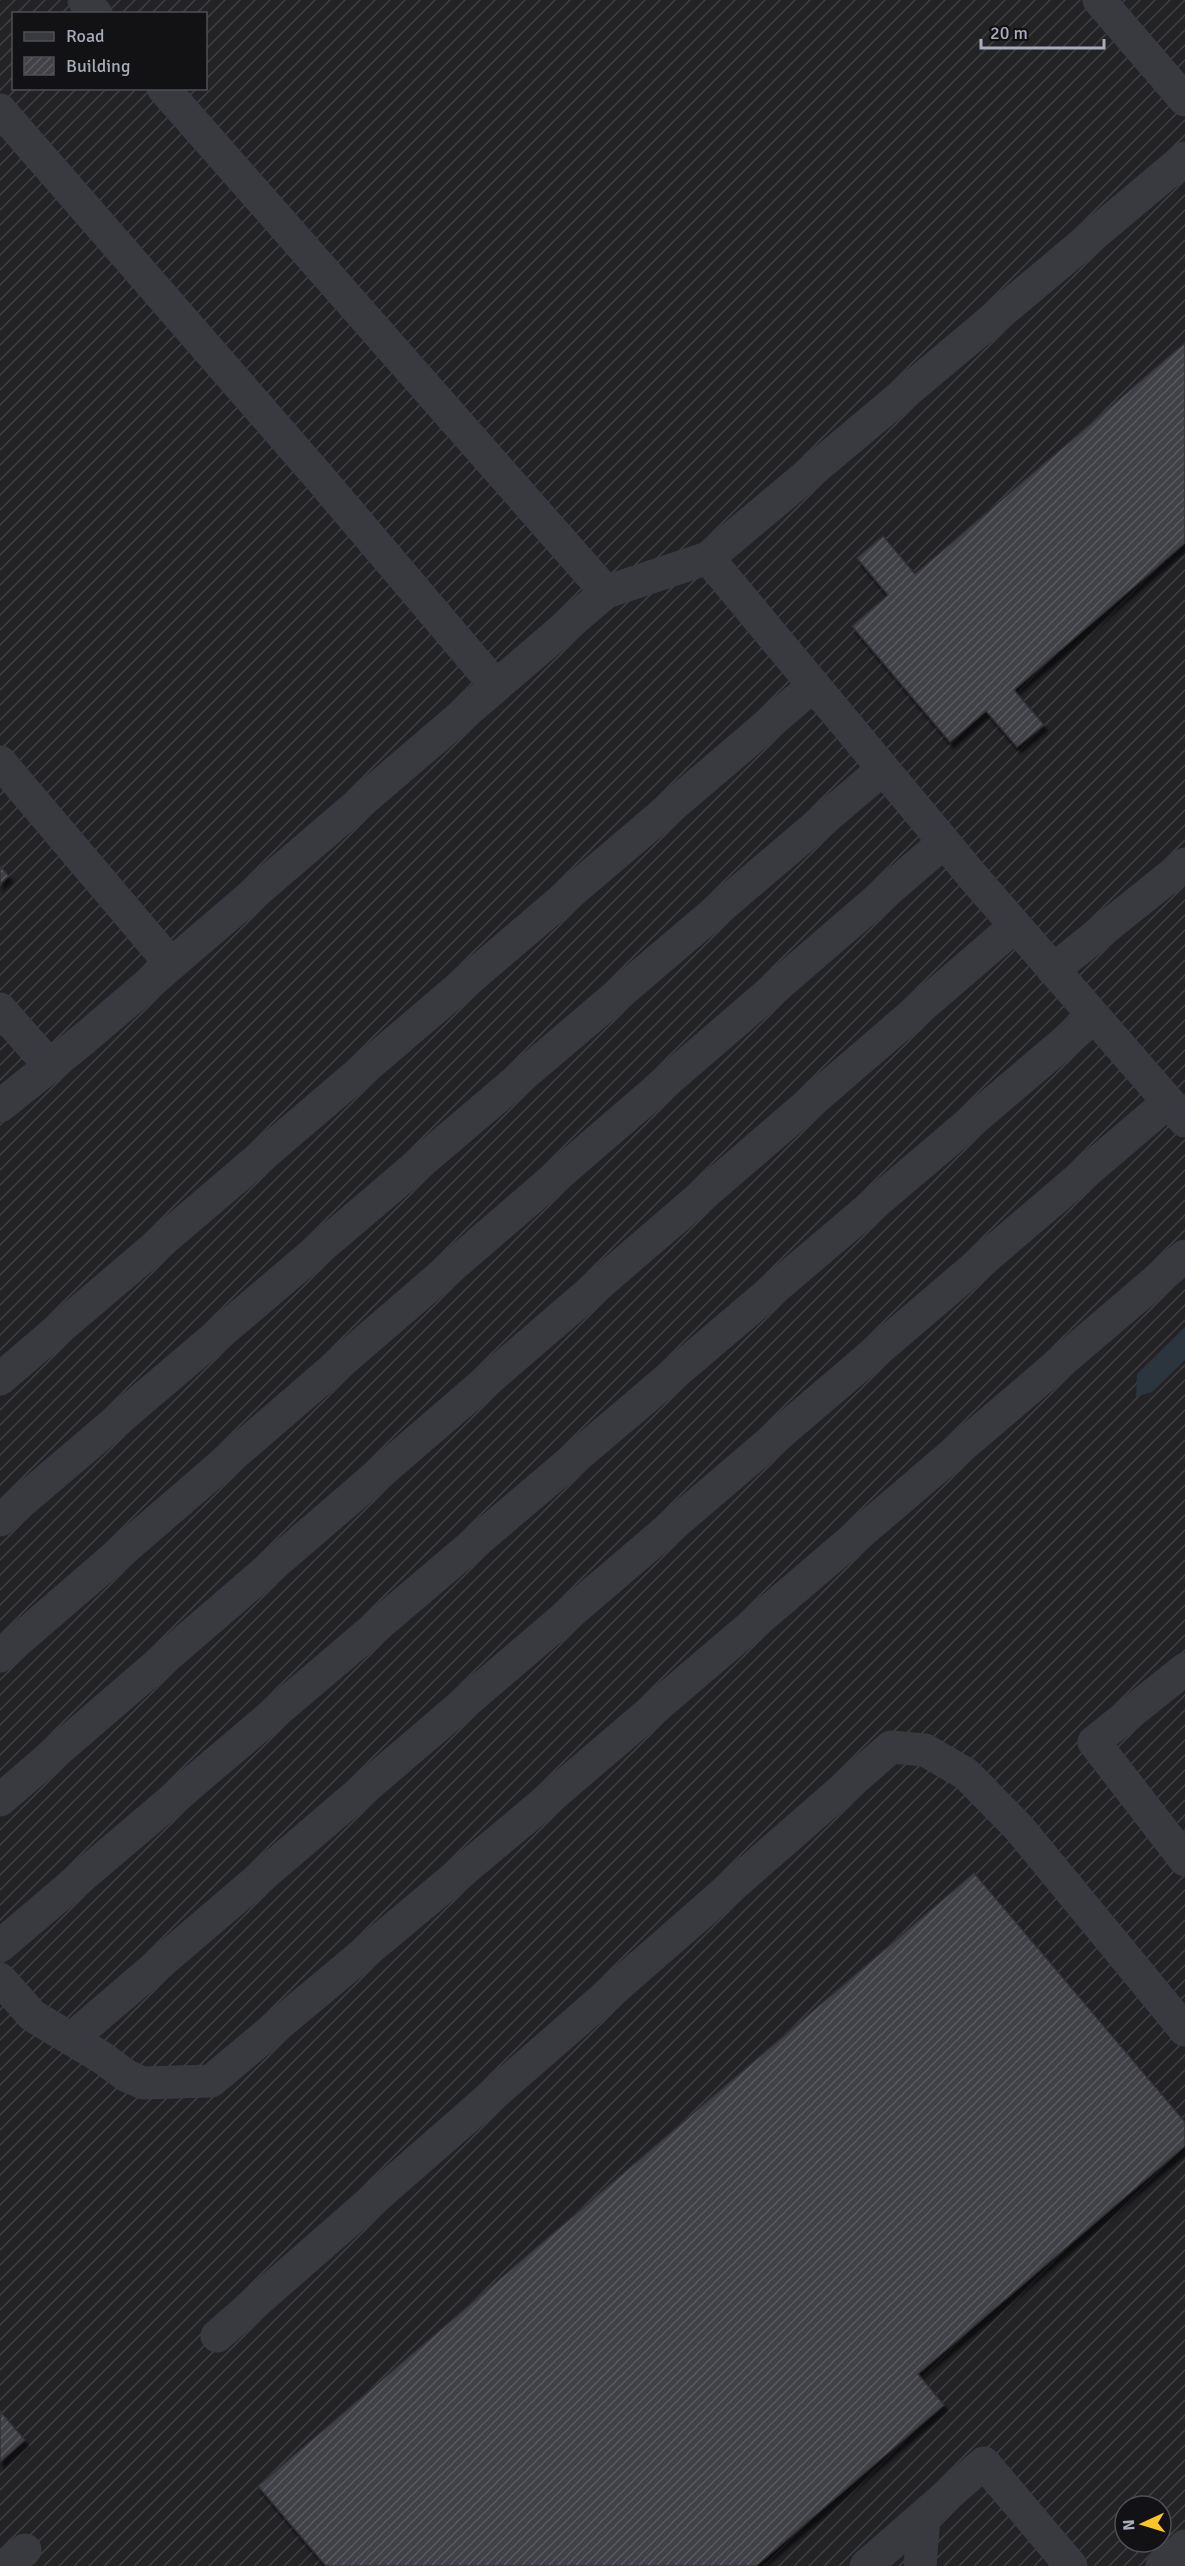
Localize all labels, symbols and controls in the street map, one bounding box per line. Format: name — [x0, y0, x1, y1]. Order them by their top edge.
legend — [12, 12, 207, 90]
scale bar — [981, 12, 1104, 50]
text: 20 m — [990, 22, 1028, 44]
text: Road — [66, 25, 105, 47]
text: Building — [66, 55, 130, 77]
north arrow — [1113, 2494, 1173, 2554]
text: N — [1119, 2519, 1139, 2531]

